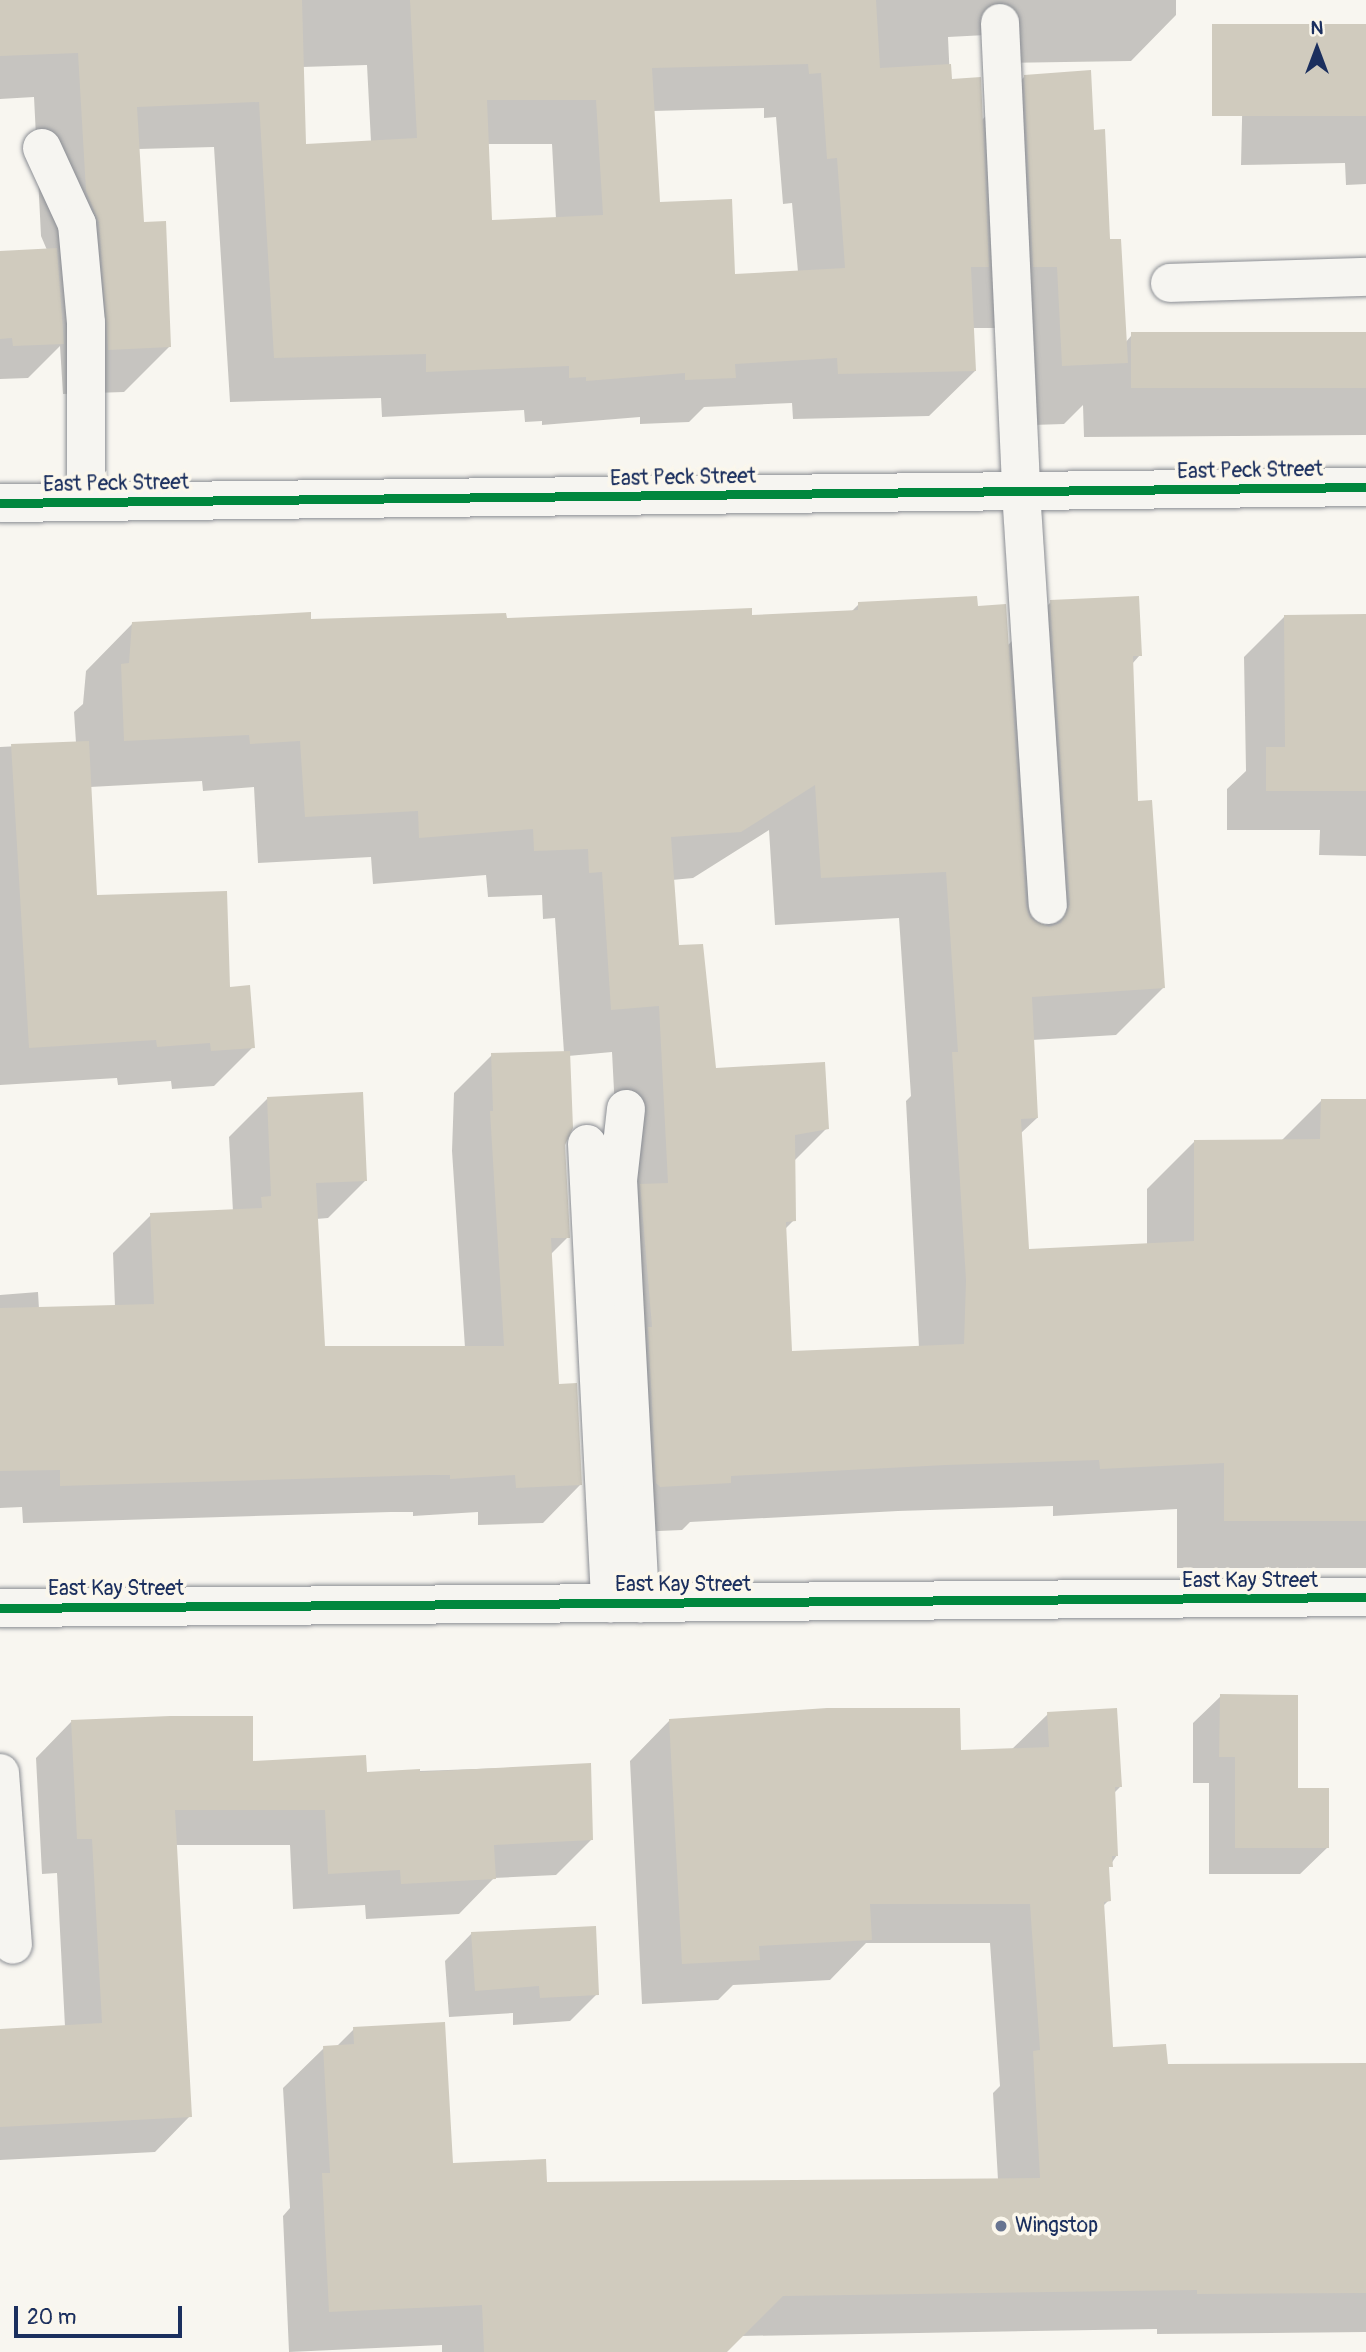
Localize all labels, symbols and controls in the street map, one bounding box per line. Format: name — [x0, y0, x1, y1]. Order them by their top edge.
north arrow — [1282, 14, 1352, 84]
text: N — [1311, 16, 1323, 40]
street label: East Peck Street — [1177, 457, 1323, 485]
street label: East Peck Street — [610, 464, 756, 492]
street label: East Peck Street — [43, 470, 189, 498]
street label: East Kay Street — [1182, 1568, 1318, 1594]
street label: East Kay Street — [615, 1572, 751, 1598]
street label: East Kay Street — [48, 1576, 184, 1602]
place label: Wingstop — [1015, 2213, 1098, 2239]
marker: Wingstop — [993, 2218, 1009, 2234]
scale bar — [18, 2292, 186, 2336]
text: 20 m — [27, 2304, 76, 2331]

